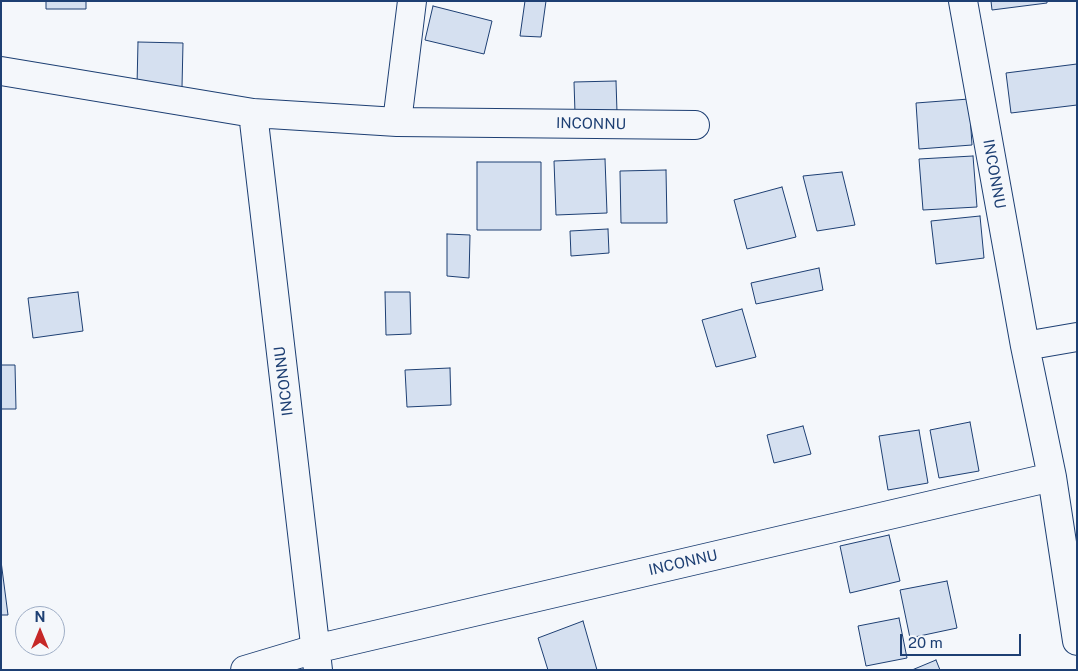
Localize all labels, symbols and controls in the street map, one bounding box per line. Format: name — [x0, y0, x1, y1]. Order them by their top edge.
street label: INCONNU — [556, 114, 626, 134]
street label: INCONNU — [979, 138, 1009, 210]
street label: INCONNU — [271, 345, 297, 417]
street label: INCONNU — [647, 546, 719, 580]
north arrow — [15, 606, 65, 656]
text: N — [35, 609, 45, 625]
scale bar — [903, 624, 1024, 656]
text: 20 m — [908, 634, 943, 651]

